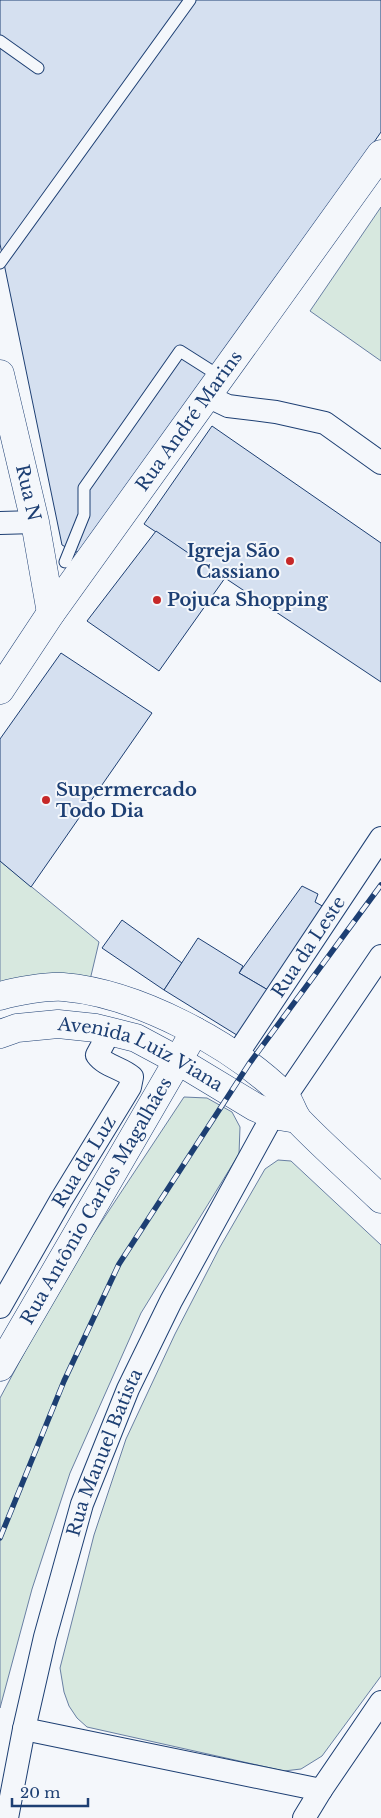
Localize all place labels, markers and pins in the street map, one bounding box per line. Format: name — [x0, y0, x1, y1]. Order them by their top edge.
place label: Igreja São Cassiano — [187, 540, 280, 583]
marker: Igreja São Cassiano — [284, 555, 296, 567]
place label: Pojuca Shopping — [167, 589, 329, 611]
marker: Pojuca Shopping — [151, 594, 163, 606]
place label: Supermercado Todo Dia — [56, 779, 197, 822]
marker: Supermercado Todo Dia — [40, 794, 52, 806]

